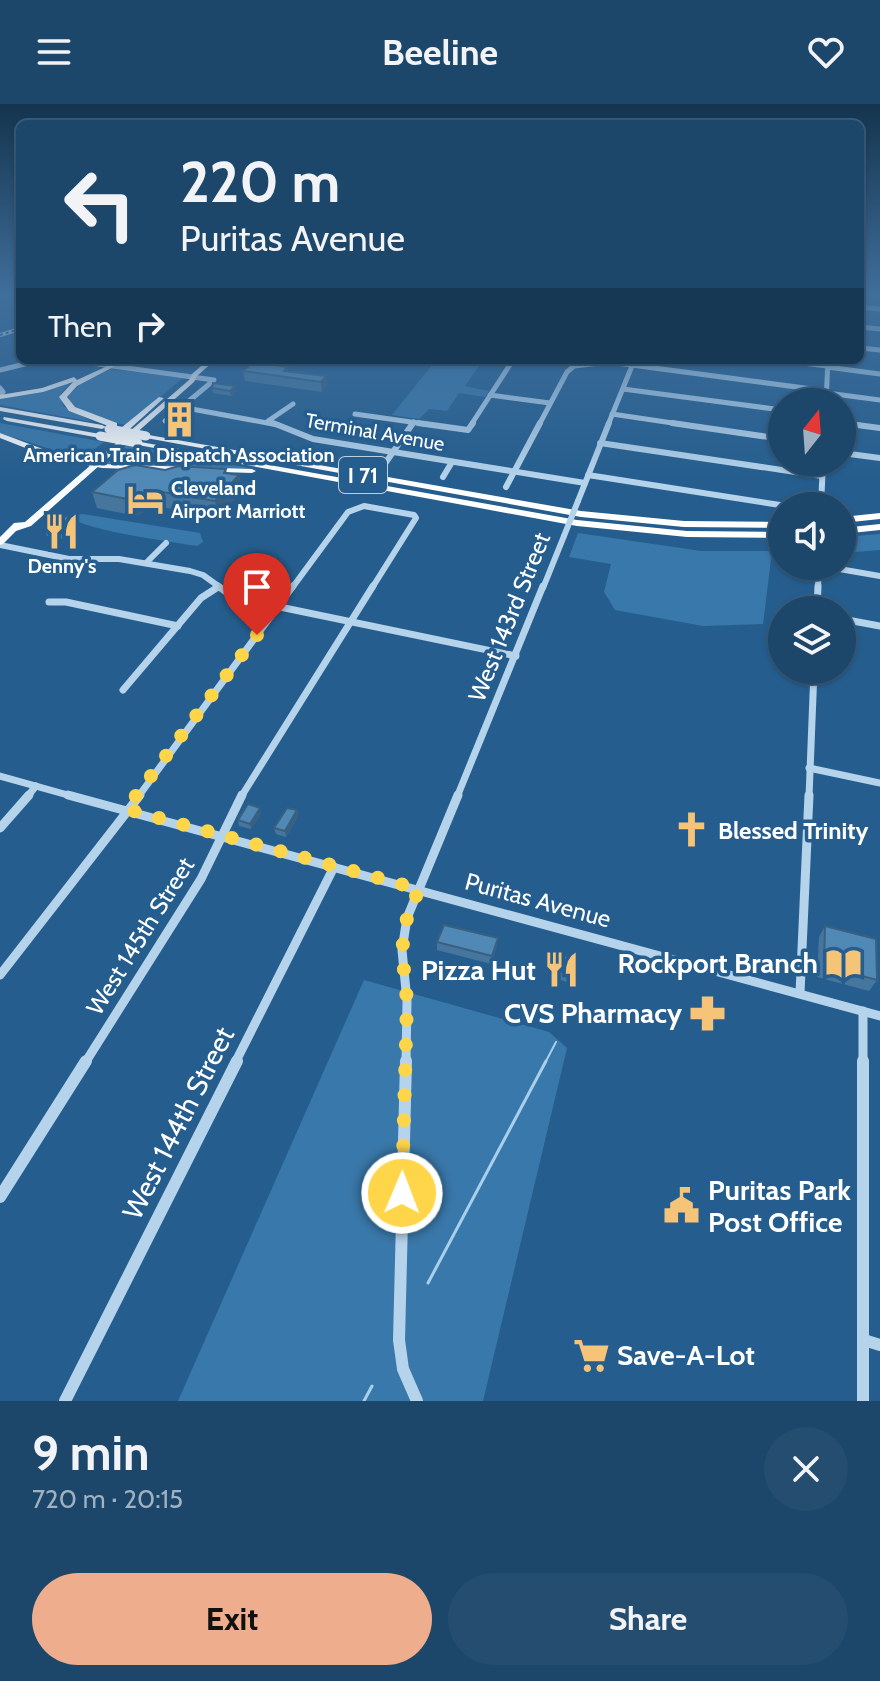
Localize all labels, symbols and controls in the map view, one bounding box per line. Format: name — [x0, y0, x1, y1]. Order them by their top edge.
icon: menu — [32, 30, 76, 74]
text: Beeline — [382, 30, 498, 74]
icon: heart — [804, 30, 848, 74]
text: 220 m — [180, 148, 340, 216]
icon: left — [48, 152, 152, 256]
text: Puritas Avenue — [180, 216, 405, 260]
icon: right — [128, 304, 172, 348]
text: Then — [48, 308, 112, 345]
north arrow — [768, 388, 856, 476]
map controls — [768, 388, 856, 684]
building icon: American Train Dispatch Association — [160, 401, 198, 439]
street label: Terminal Avenue — [304, 408, 446, 456]
place label: American Train Dispatch Association — [23, 443, 335, 467]
road number: I 71 — [339, 457, 387, 493]
place label: Cleveland Airport Marriott — [171, 476, 305, 523]
hotel icon: Cleveland Airport Marriott — [126, 481, 164, 519]
button: sound — [768, 492, 856, 580]
restaurant icon: Denny's — [43, 512, 81, 550]
street label: West 143rd Street — [462, 528, 556, 706]
pin — [223, 553, 291, 635]
place label: Denny's — [28, 554, 97, 578]
icon: arrive — [235, 565, 279, 609]
button: layers — [768, 596, 856, 684]
church icon: Blessed Trinity — [673, 811, 711, 849]
place label: Blessed Trinity — [718, 816, 868, 845]
street label: West 145th Street — [80, 852, 200, 1020]
street label: Puritas Avenue — [462, 867, 614, 933]
library icon: Rockport Branch — [825, 944, 863, 982]
place label: Rockport Branch — [618, 946, 818, 980]
restaurant icon: Pizza Hut — [543, 951, 581, 989]
place label: Pizza Hut — [421, 953, 536, 987]
pharmacy icon: CVS Pharmacy — [689, 994, 727, 1032]
place label: CVS Pharmacy — [504, 996, 682, 1030]
street label: West 144th Street — [115, 1021, 241, 1225]
position arrow — [360, 1151, 444, 1235]
place label: Puritas Park Post Office — [708, 1173, 851, 1239]
public building icon: Puritas Park Post Office — [663, 1187, 701, 1225]
supermarket icon: Save-A-Lot — [572, 1336, 610, 1374]
place label: Save-A-Lot — [617, 1338, 755, 1372]
text: 9 min — [32, 1424, 150, 1482]
button: close — [764, 1427, 848, 1511]
text: 720 m · 20:15 — [32, 1483, 183, 1515]
button: Exit — [32, 1573, 432, 1665]
button: Share — [448, 1573, 848, 1665]

